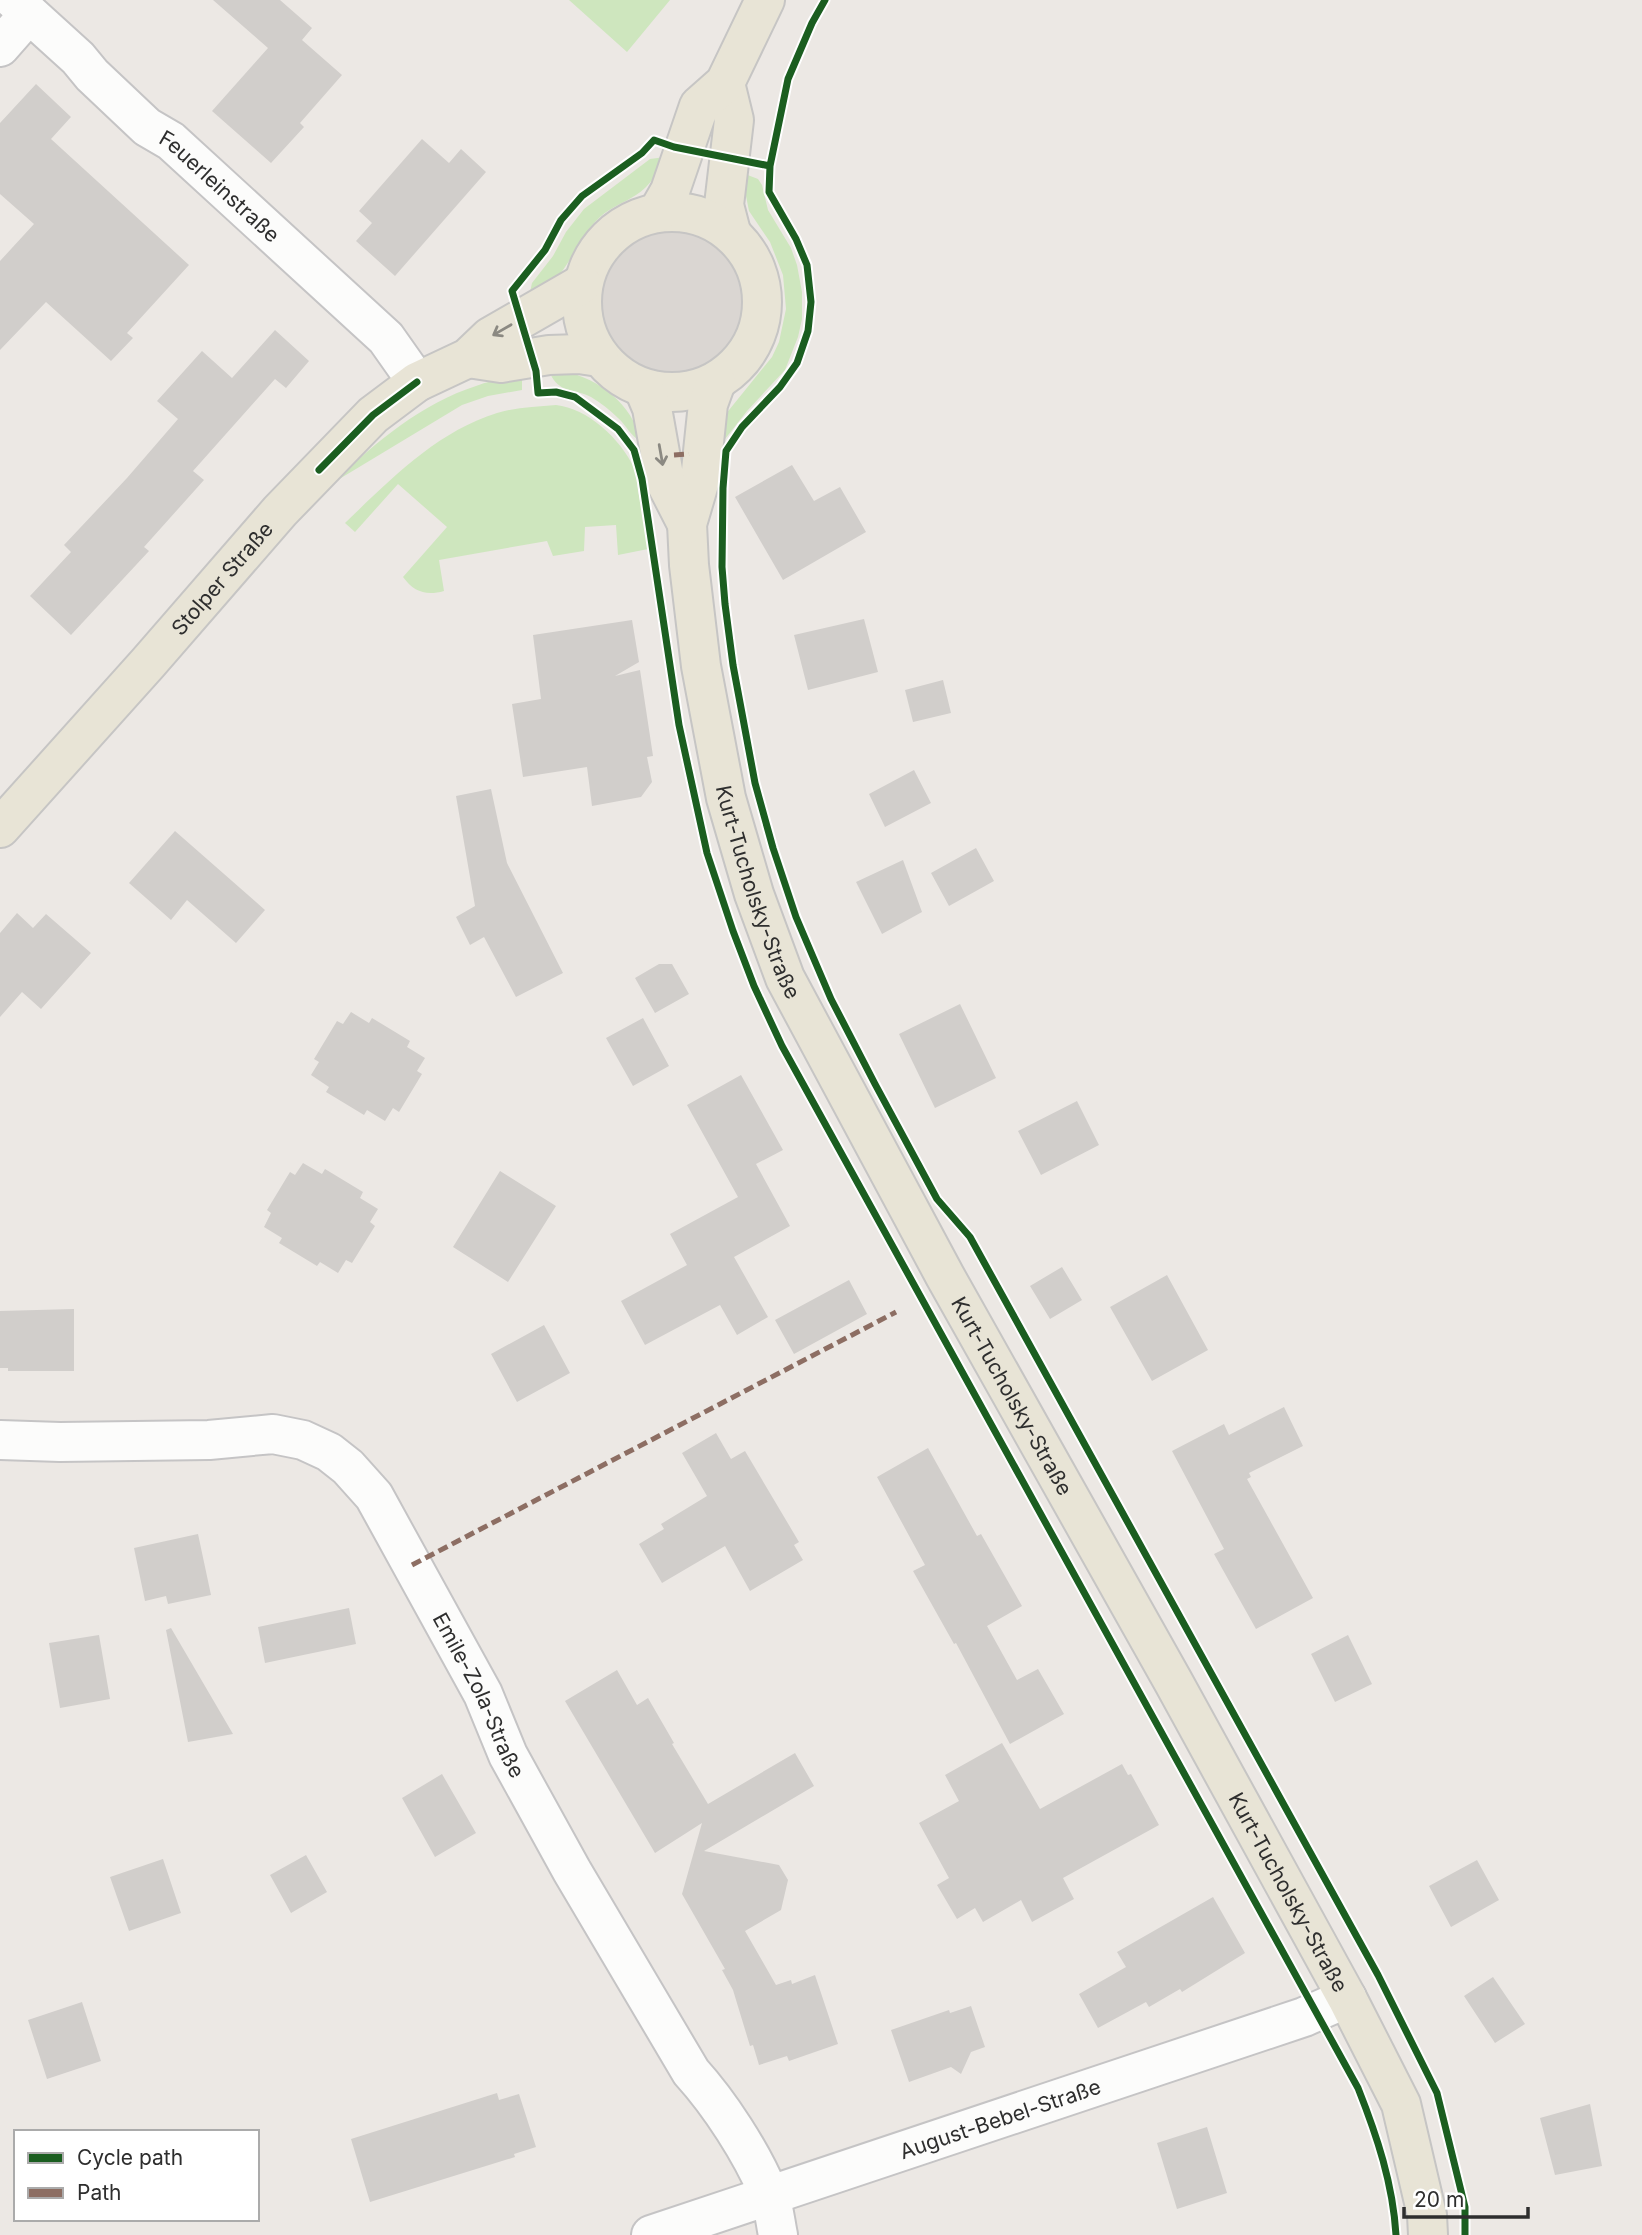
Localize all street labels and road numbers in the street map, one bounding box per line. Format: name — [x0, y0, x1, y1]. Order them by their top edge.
street label: Feuerleinstraße — [155, 125, 285, 247]
street label: Stolper Straße — [166, 516, 278, 640]
street label: Kurt-Tucholsky-Straße — [711, 783, 806, 1003]
street label: Kurt-Tucholsky-Straße — [947, 1292, 1078, 1499]
street label: Emile-Zola-Straße — [428, 1608, 530, 1782]
street label: Kurt-Tucholsky-Straße — [1224, 1788, 1354, 1996]
street label: August-Bebel-Straße — [896, 2073, 1104, 2164]

